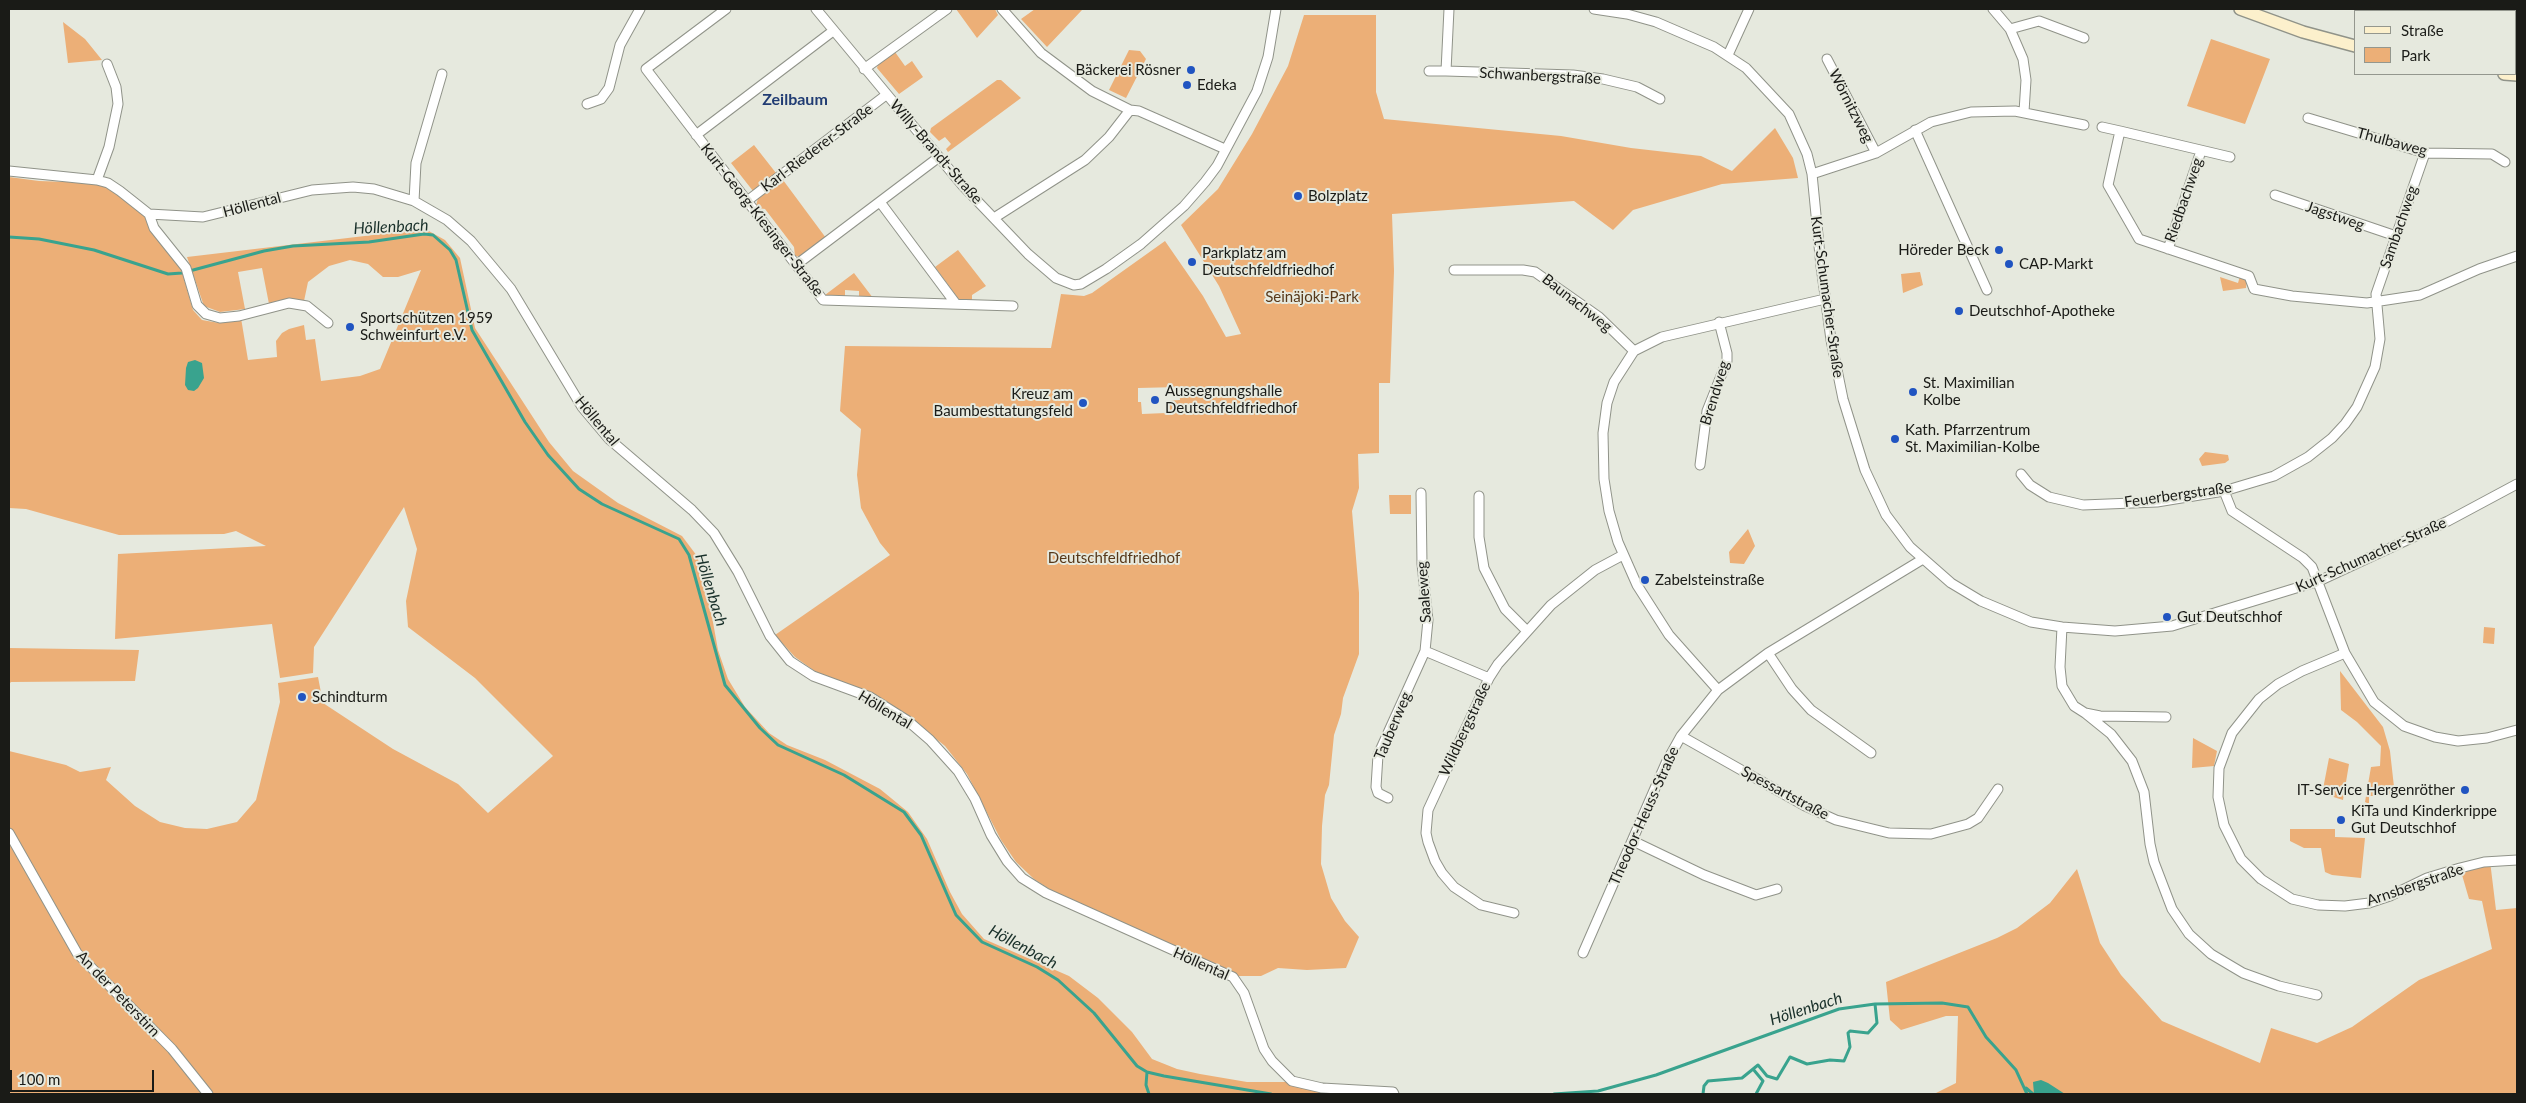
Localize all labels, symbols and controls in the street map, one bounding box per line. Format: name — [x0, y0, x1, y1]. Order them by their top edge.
legend — [2354, 10, 2516, 75]
text: Straße — [2401, 21, 2444, 39]
text: Park — [2401, 46, 2430, 64]
place label: Bäckerei Rösner — [1076, 61, 1181, 79]
marker: Bäckerei Rösner — [1185, 64, 1197, 76]
street label: Schwanbergstraße — [1479, 64, 1601, 88]
street label: Wörnitzweg — [1825, 66, 1877, 146]
place label: Edeka — [1197, 76, 1237, 94]
marker: Edeka — [1181, 79, 1193, 91]
district label: Zeilbaum — [762, 90, 828, 110]
street label: Willy-Brandt-Straße — [886, 96, 986, 208]
street label: Karl-Riederer-Straße — [757, 100, 877, 196]
street label: Thulbaweg — [2355, 124, 2429, 160]
street label: Kurt-Georg-Kiesinger-Straße — [697, 140, 827, 300]
street label: Riedbachweg — [2161, 155, 2207, 245]
street label: Sambachweg — [2376, 183, 2422, 271]
place label: Bolzplatz — [1308, 187, 1368, 205]
street label: Höllental — [221, 189, 283, 221]
marker: Bolzplatz — [1292, 190, 1304, 202]
street label: Jagstweg — [2303, 198, 2367, 234]
water label: Höllenbach — [353, 215, 429, 239]
street label: Kurt-Schumacher-Straße — [1807, 215, 1847, 379]
place label: Höreder Beck — [1898, 241, 1989, 259]
place label: Parkplatz am Deutschfeldfriedhof — [1202, 244, 1334, 279]
marker: Höreder Beck — [1993, 244, 2005, 256]
place label: CAP-Markt — [2019, 255, 2093, 273]
marker: Parkplatz am Deutschfeldfriedhof — [1186, 256, 1198, 268]
marker: CAP-Markt — [2003, 258, 2015, 270]
street label: Baunachweg — [1538, 270, 1616, 336]
park label: Seinäjoki-Park — [1265, 288, 1359, 306]
place label: Deutschhof-Apotheke — [1969, 302, 2115, 320]
marker: Deutschhof-Apotheke — [1953, 305, 1965, 317]
place label: Sportschützen 1959 Schweinfurt e.V. — [360, 309, 493, 344]
marker: Sportschützen 1959 Schweinfurt e.V. — [344, 321, 356, 333]
street label: Brendweg — [1697, 358, 1733, 428]
place label: St. Maximilian Kolbe — [1923, 374, 2015, 409]
place label: Aussegnungshalle Deutschfeldfriedhof — [1165, 382, 1297, 417]
place label: Kreuz am Baumbesttatungsfeld — [934, 385, 1073, 420]
marker: St. Maximilian Kolbe — [1907, 386, 1919, 398]
street label: Höllental — [571, 392, 623, 450]
marker: Aussegnungshalle Deutschfeldfriedhof — [1149, 394, 1161, 406]
marker: Kreuz am Baumbesttatungsfeld — [1077, 397, 1089, 409]
place label: Kath. Pfarrzentrum St. Maximilian-Kolbe — [1905, 421, 2040, 456]
marker: Kath. Pfarrzentrum St. Maximilian-Kolbe — [1889, 433, 1901, 445]
street label: Feuerbergstraße — [2123, 479, 2233, 511]
street label: Kurt-Schumacher-Straße — [2293, 514, 2449, 596]
park label: Deutschfeldfriedhof — [1048, 549, 1180, 567]
water label: Höllenbach — [691, 551, 731, 629]
street label: Saaleweg — [1413, 561, 1435, 623]
place label: Zabelsteinstraße — [1655, 571, 1764, 589]
marker: Zabelsteinstraße — [1639, 574, 1651, 586]
place label: Gut Deutschhof — [2177, 608, 2282, 626]
marker: Gut Deutschhof — [2161, 611, 2173, 623]
street label: Wildbergstraße — [1435, 679, 1495, 779]
street label: Höllental — [855, 687, 915, 733]
place label: Schindturm — [312, 688, 388, 706]
street label: Tauberweg — [1371, 689, 1415, 763]
marker: Schindturm — [296, 691, 308, 703]
street label: Theodor-Heuss-Straße — [1605, 744, 1683, 888]
street label: Spessartstraße — [1738, 762, 1832, 824]
place label: IT-Service Hergenröther — [2297, 781, 2455, 799]
marker: IT-Service Hergenröther — [2459, 784, 2471, 796]
place label: KiTa und Kinderkrippe Gut Deutschhof — [2351, 802, 2497, 837]
marker: KiTa und Kinderkrippe Gut Deutschhof — [2335, 814, 2347, 826]
street label: Arnsbergstraße — [2364, 860, 2466, 910]
water label: Höllenbach — [985, 921, 1061, 973]
street label: Höllental — [1170, 944, 1232, 984]
street label: An der Peterstirn — [72, 947, 164, 1041]
water label: Höllenbach — [1767, 988, 1845, 1030]
scale bar — [12, 1060, 156, 1092]
text: 100 m — [18, 1070, 60, 1088]

